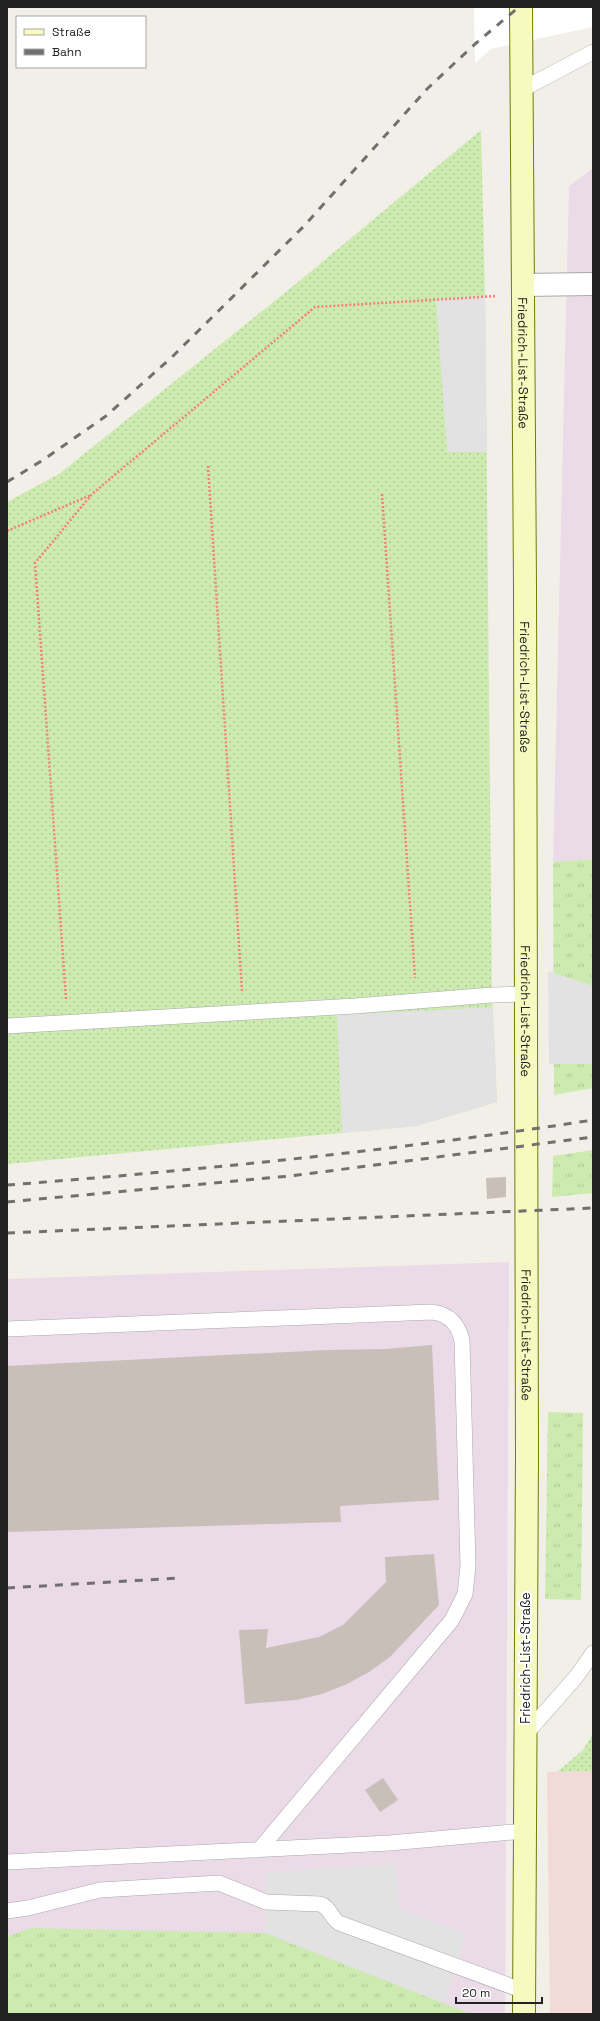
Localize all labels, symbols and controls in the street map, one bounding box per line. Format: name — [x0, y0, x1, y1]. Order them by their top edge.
legend — [16, 16, 146, 68]
text: Straße — [52, 24, 91, 40]
text: Bahn — [52, 44, 82, 60]
street label: Friedrich-List-Straße — [514, 297, 532, 429]
street label: Friedrich-List-Straße — [516, 621, 533, 753]
street label: Friedrich-List-Straße — [517, 945, 534, 1077]
street label: Friedrich-List-Straße — [518, 1269, 535, 1401]
street label: Friedrich-List-Straße — [517, 1592, 534, 1724]
scale bar — [456, 1979, 542, 2005]
text: 20 m — [462, 1985, 490, 2001]

